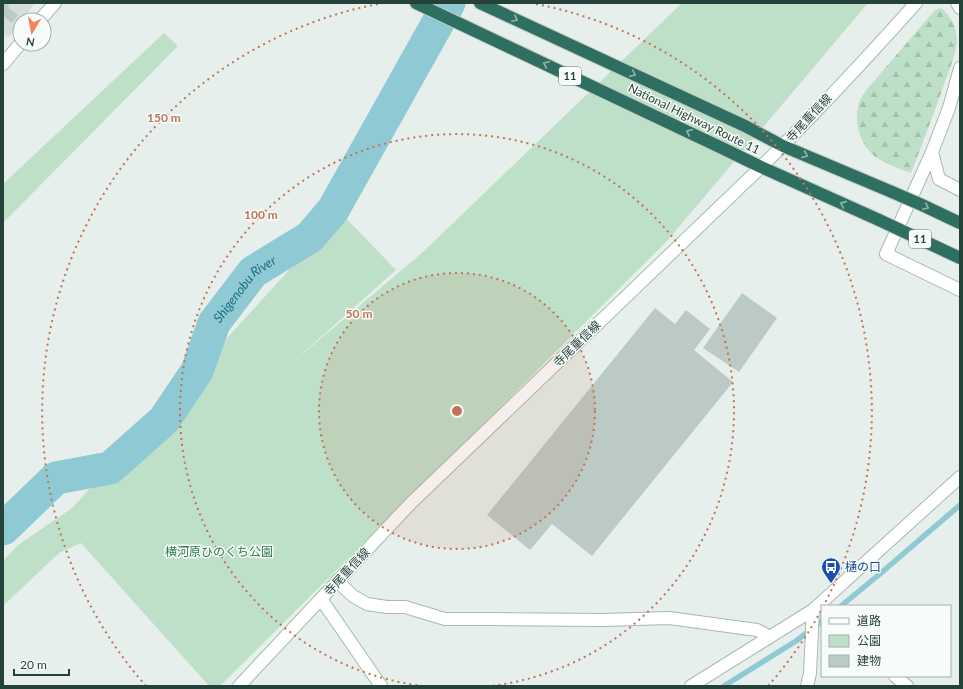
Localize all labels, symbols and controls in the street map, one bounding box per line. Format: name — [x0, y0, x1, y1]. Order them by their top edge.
north arrow — [12, 12, 52, 52]
one-way arrow — [512, 15, 519, 23]
text: N — [25, 35, 35, 49]
one-way arrow — [543, 61, 550, 69]
road number: 11 — [559, 67, 581, 85]
one-way arrow — [629, 69, 637, 77]
street label: National Highway Route 11 — [626, 80, 763, 157]
street label: 寺尾重信線 — [783, 91, 835, 145]
text: 150 m — [147, 110, 181, 125]
one-way arrow — [686, 129, 693, 137]
one-way arrow — [801, 150, 809, 158]
one-way arrow — [840, 201, 848, 209]
one-way arrow — [922, 202, 930, 210]
text: 100 m — [244, 207, 278, 222]
road number: 11 — [909, 230, 931, 248]
water label: Shigenobu River — [209, 252, 279, 325]
text: 50 m — [346, 306, 372, 321]
street label: 寺尾重信線 — [550, 317, 603, 370]
centre of rings — [450, 404, 464, 418]
park label: 横河原ひのくち公園 — [165, 544, 273, 559]
street label: 寺尾重信線 — [321, 545, 373, 599]
bus stop icon: 樋の口 — [820, 556, 842, 584]
place label: 樋の口 — [845, 559, 881, 574]
legend — [821, 605, 951, 677]
text: 道路 — [857, 613, 881, 628]
text: 公園 — [857, 633, 881, 648]
scale bar — [14, 651, 69, 677]
text: 建物 — [857, 653, 881, 668]
text: 20 m — [20, 657, 47, 672]

